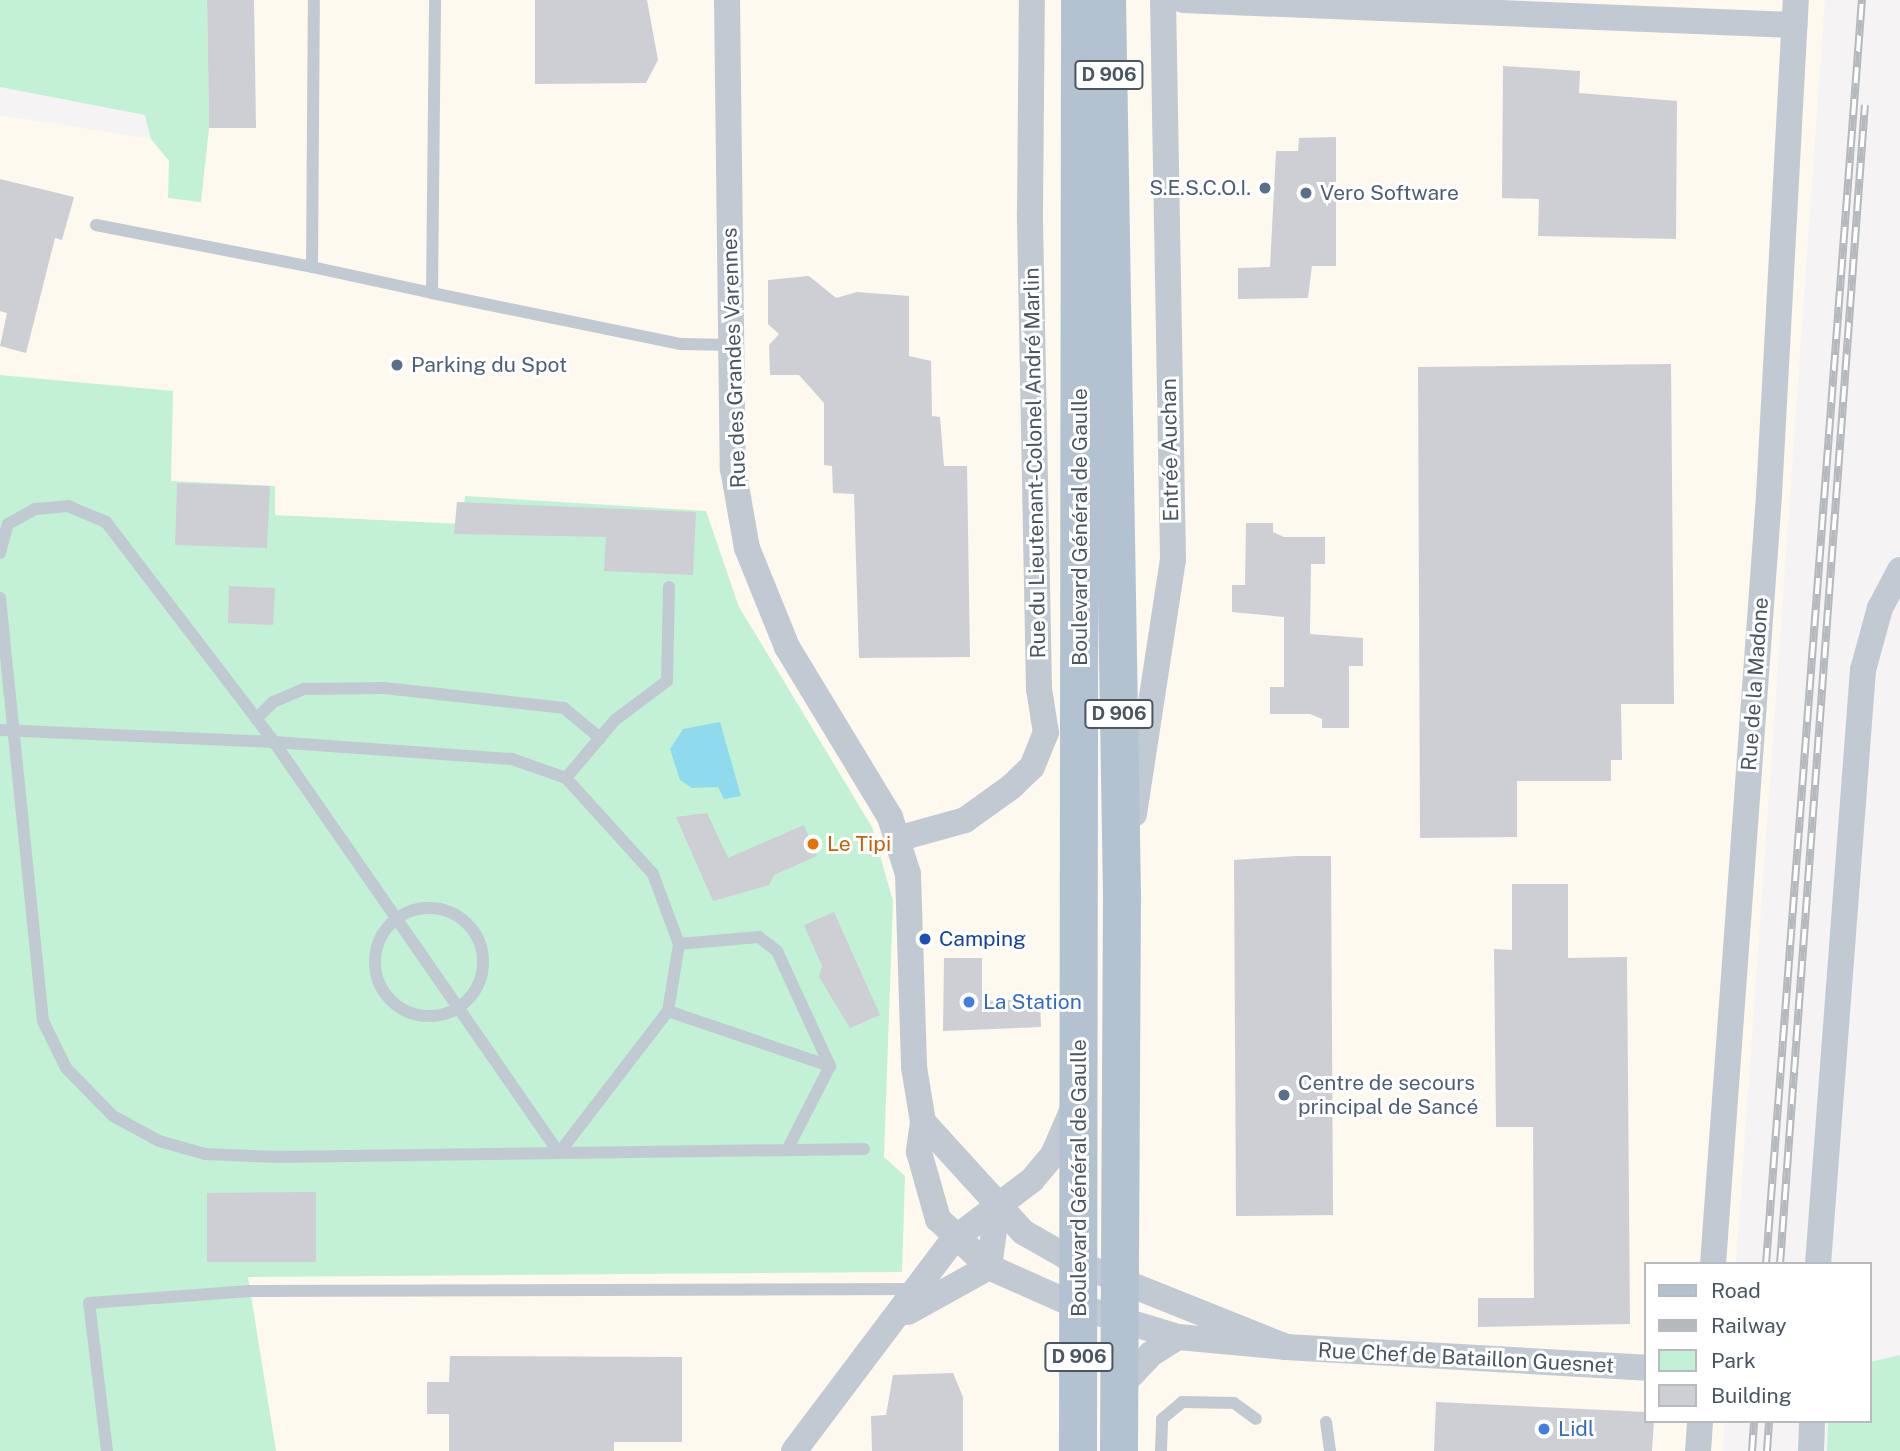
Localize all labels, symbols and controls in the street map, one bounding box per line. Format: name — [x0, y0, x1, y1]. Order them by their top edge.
road number: D 906 — [1074, 60, 1144, 90]
place label: S.E.S.C.O.I. — [1149, 175, 1251, 201]
marker: S.E.S.C.O.I. — [1257, 180, 1273, 196]
place label: Vero Software — [1320, 180, 1459, 206]
marker: Vero Software — [1298, 185, 1314, 201]
street label: Rue des Grandes Varennes — [717, 227, 751, 489]
street label: Rue du Lieutenant-Colonel André Marlin — [1019, 267, 1051, 659]
place label: Parking du Spot — [411, 352, 567, 378]
marker: Parking du Spot — [389, 357, 405, 373]
street label: Entrée Auchan — [1156, 378, 1184, 522]
street label: Boulevard Général de Gaulle — [1067, 388, 1093, 666]
street label: Rue de la Madone — [1736, 596, 1774, 772]
road number: D 906 — [1084, 698, 1154, 730]
place label: Le Tipi — [827, 831, 891, 857]
marker: Le Tipi — [805, 836, 821, 852]
place label: Camping — [939, 926, 1026, 952]
marker: Camping — [917, 931, 933, 947]
place label: La Station — [983, 989, 1082, 1015]
marker: La Station — [961, 994, 977, 1010]
street label: Boulevard Général de Gaulle — [1066, 1039, 1092, 1317]
place label: Centre de secours principal de Sancé — [1298, 1070, 1479, 1120]
marker: Centre de secours principal de Sancé — [1276, 1087, 1292, 1103]
legend — [1644, 1262, 1872, 1423]
text: Road — [1711, 1278, 1761, 1303]
text: Railway — [1711, 1313, 1787, 1338]
street label: Rue Chef de Bataillon Guesnet — [1317, 1338, 1615, 1378]
road number: D 906 — [1044, 1342, 1114, 1372]
text: Park — [1711, 1348, 1756, 1373]
text: Building — [1711, 1383, 1792, 1408]
place label: Lidl — [1558, 1416, 1594, 1442]
marker: Lidl — [1536, 1421, 1552, 1437]

